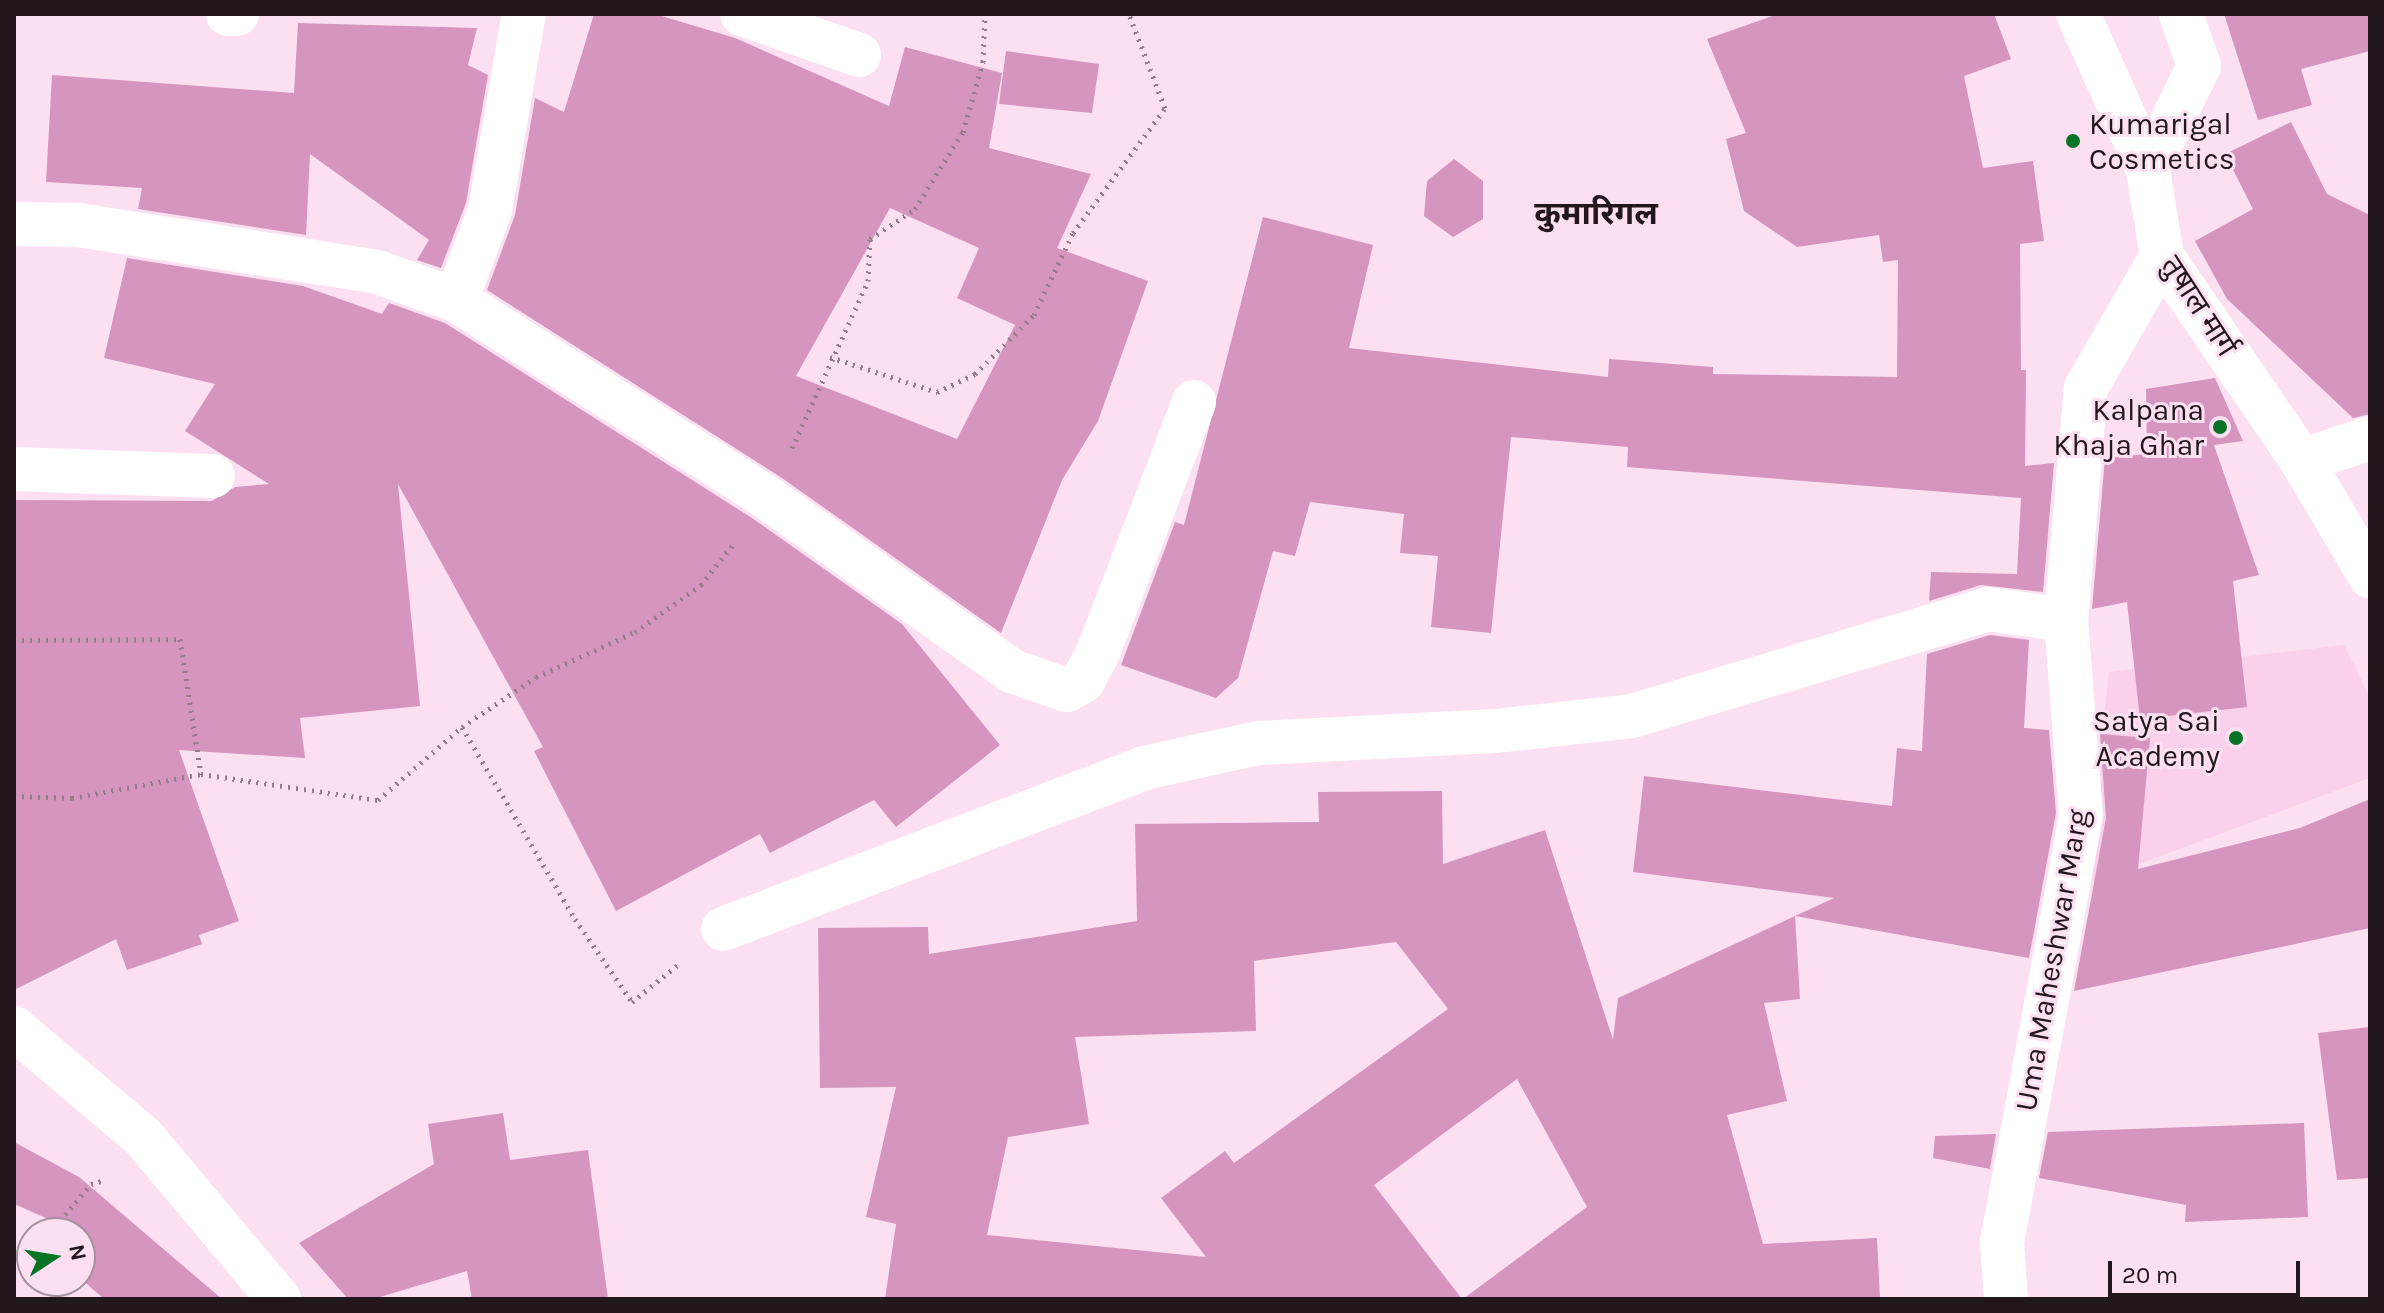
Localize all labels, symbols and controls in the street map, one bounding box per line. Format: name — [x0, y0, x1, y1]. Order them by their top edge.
place label: Kumarigal Cosmetics — [2089, 106, 2234, 176]
marker: Kumarigal Cosmetics — [2064, 132, 2082, 150]
district label: कुमारिगल — [1534, 195, 1658, 233]
street label: तुषाल मार्ग — [2153, 249, 2245, 363]
place label: Kalpana Khaja Ghar — [2053, 392, 2204, 462]
marker: Kalpana Khaja Ghar — [2211, 418, 2229, 436]
place label: Satya Sai Academy — [2093, 703, 2220, 774]
marker: Satya Sai Academy — [2227, 729, 2245, 747]
street label: Uma Maheshwar Marg — [2008, 806, 2096, 1114]
north arrow — [16, 1217, 96, 1297]
text: N — [63, 1242, 92, 1263]
scale bar — [2112, 1245, 2304, 1295]
text: 20 m — [2122, 1261, 2178, 1289]

